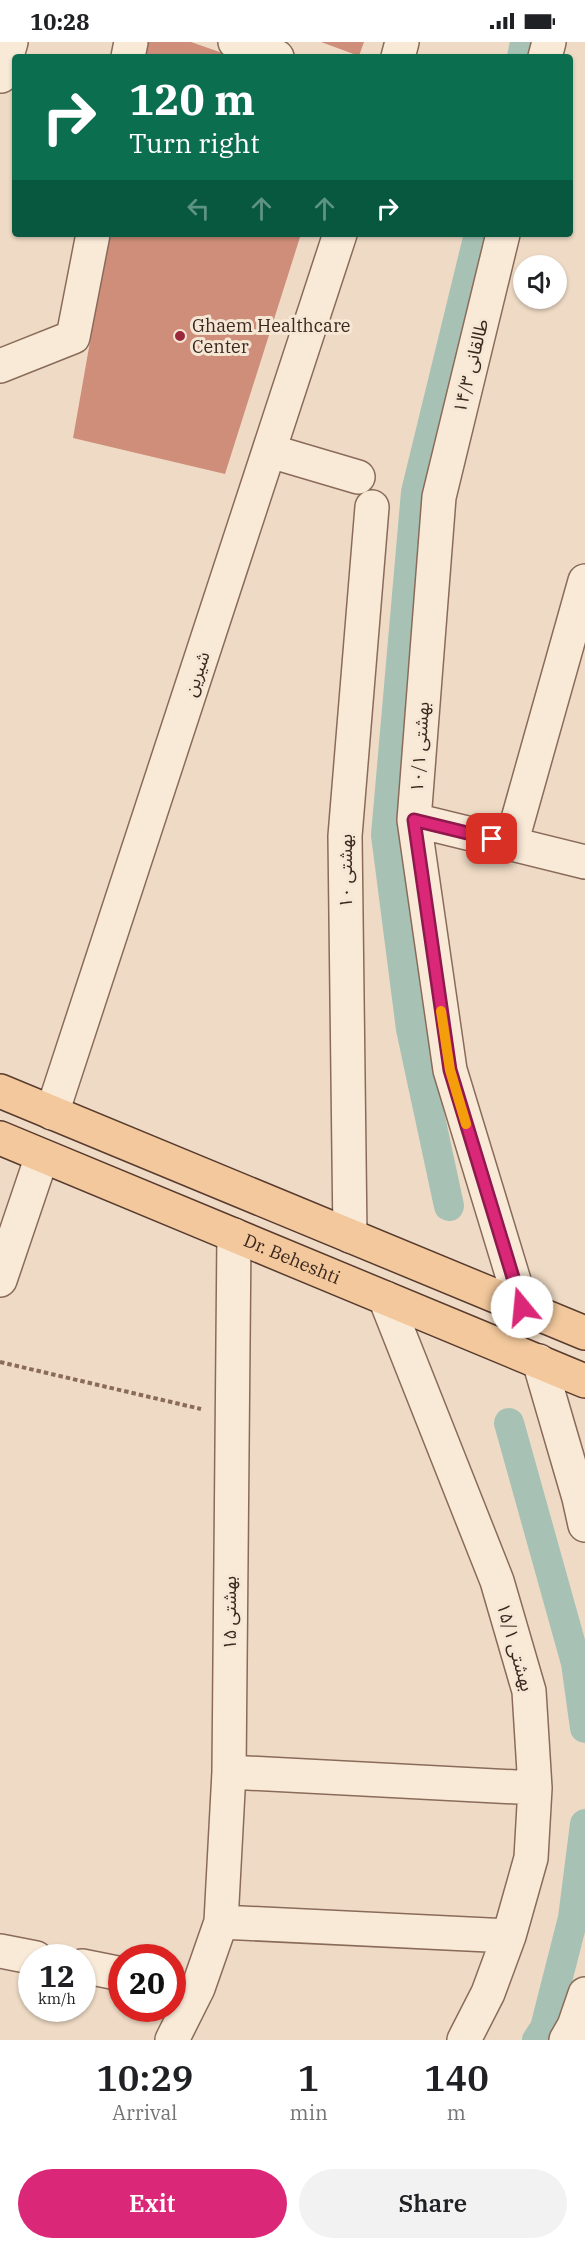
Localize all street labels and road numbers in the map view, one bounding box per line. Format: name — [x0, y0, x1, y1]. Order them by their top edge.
street label: طالقانی ۱۴/۳ — [448, 317, 493, 415]
street label: شیرین — [178, 648, 215, 699]
street label: بهشتی ۱۰/۱ — [405, 701, 434, 793]
street label: بهشتی ۱۰ — [334, 834, 357, 908]
street label: Dr. Beheshti — [240, 1228, 344, 1289]
street label: بهشتی ۱۵ — [218, 1576, 241, 1650]
street label: بهشتی ۱۵/۱ — [492, 1600, 539, 1694]

